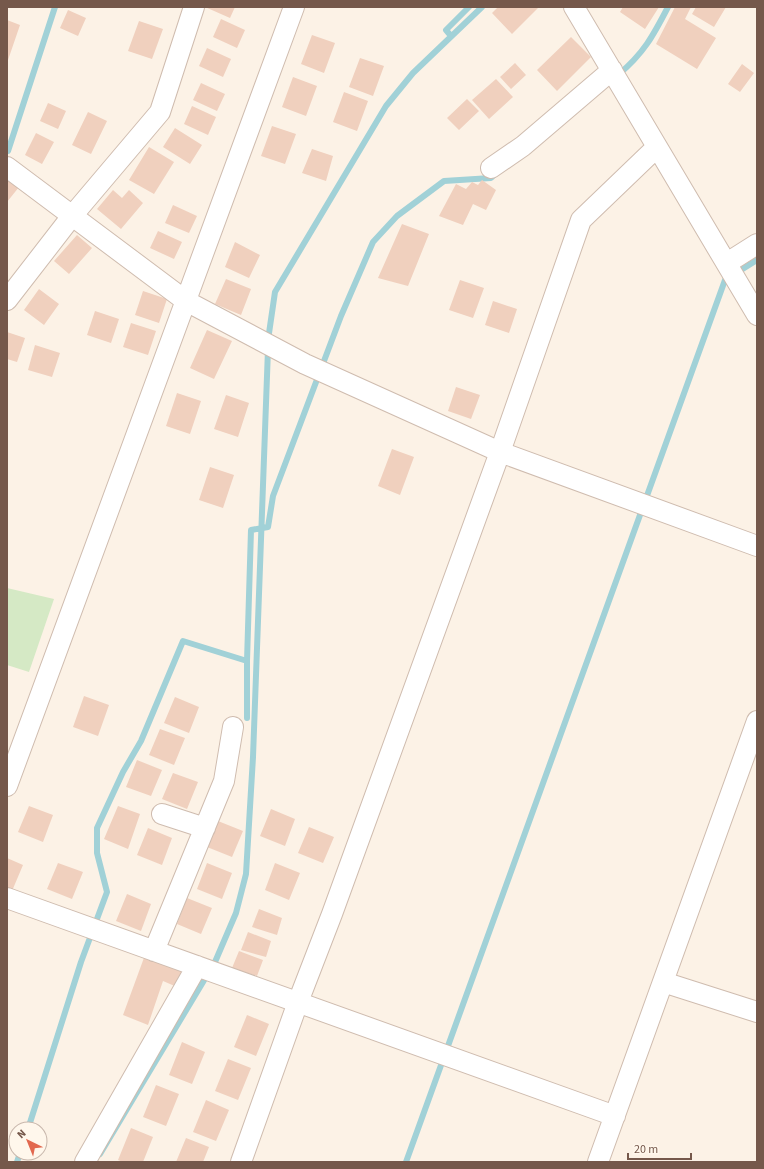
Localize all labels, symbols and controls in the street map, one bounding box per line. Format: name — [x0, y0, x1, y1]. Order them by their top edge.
north arrow — [8, 1121, 48, 1161]
text: N — [14, 1126, 29, 1142]
scale bar — [628, 1135, 691, 1161]
text: 20 m — [634, 1141, 658, 1158]

